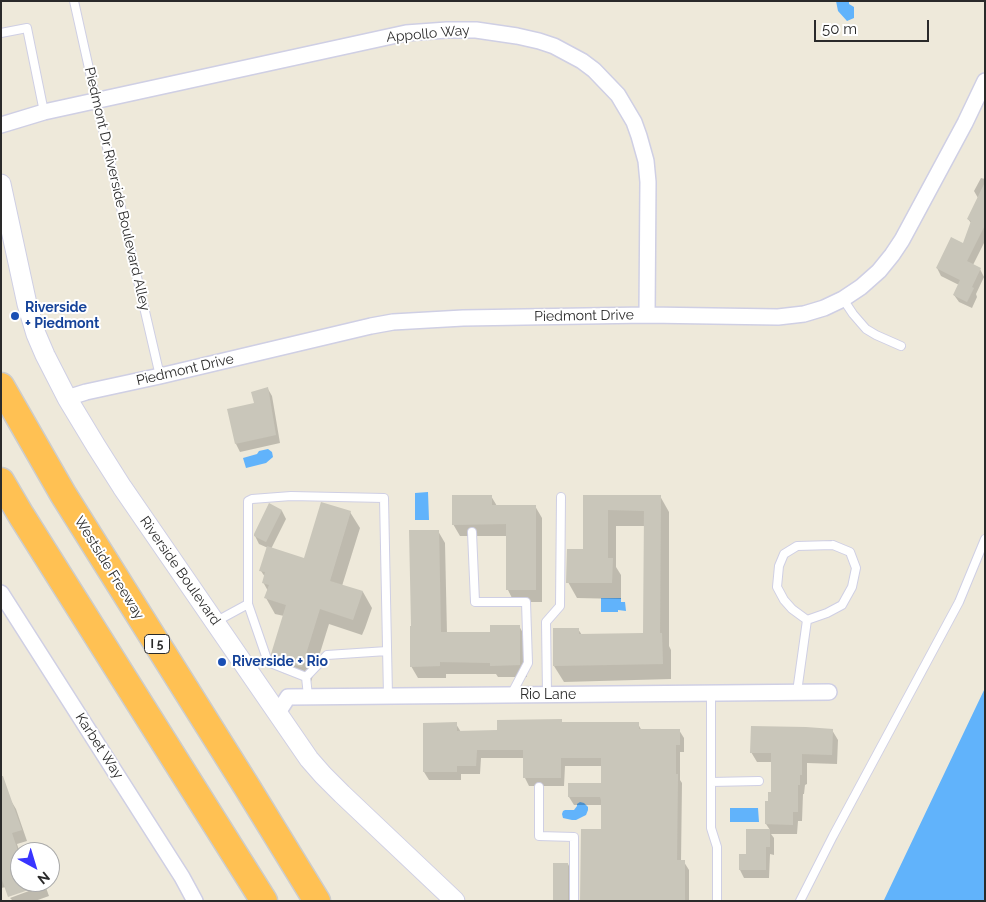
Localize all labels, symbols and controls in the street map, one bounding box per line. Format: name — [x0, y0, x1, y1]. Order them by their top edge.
scale bar — [816, 10, 931, 42]
text: 50 m — [822, 20, 857, 38]
street label: Appollo Way — [386, 22, 470, 46]
street label: Piedmont Dr Riverside Boulevard Alley — [81, 65, 153, 313]
place label: Riverside + Piedmont — [25, 300, 99, 332]
street label: Piedmont Drive — [534, 307, 634, 325]
marker: Riverside + Piedmont — [9, 310, 21, 322]
street label: Piedmont Drive — [135, 351, 235, 389]
street label: Westside Freeway — [70, 513, 148, 623]
street label: Riverside Boulevard — [136, 513, 224, 629]
road number: I 5 — [144, 634, 170, 654]
place label: Riverside + Rio — [232, 654, 328, 670]
marker: Riverside + Rio — [216, 656, 228, 668]
street label: Rio Lane — [520, 687, 576, 703]
street label: Karbet Way — [71, 710, 127, 782]
north arrow — [10, 842, 60, 892]
text: N — [35, 868, 53, 887]

